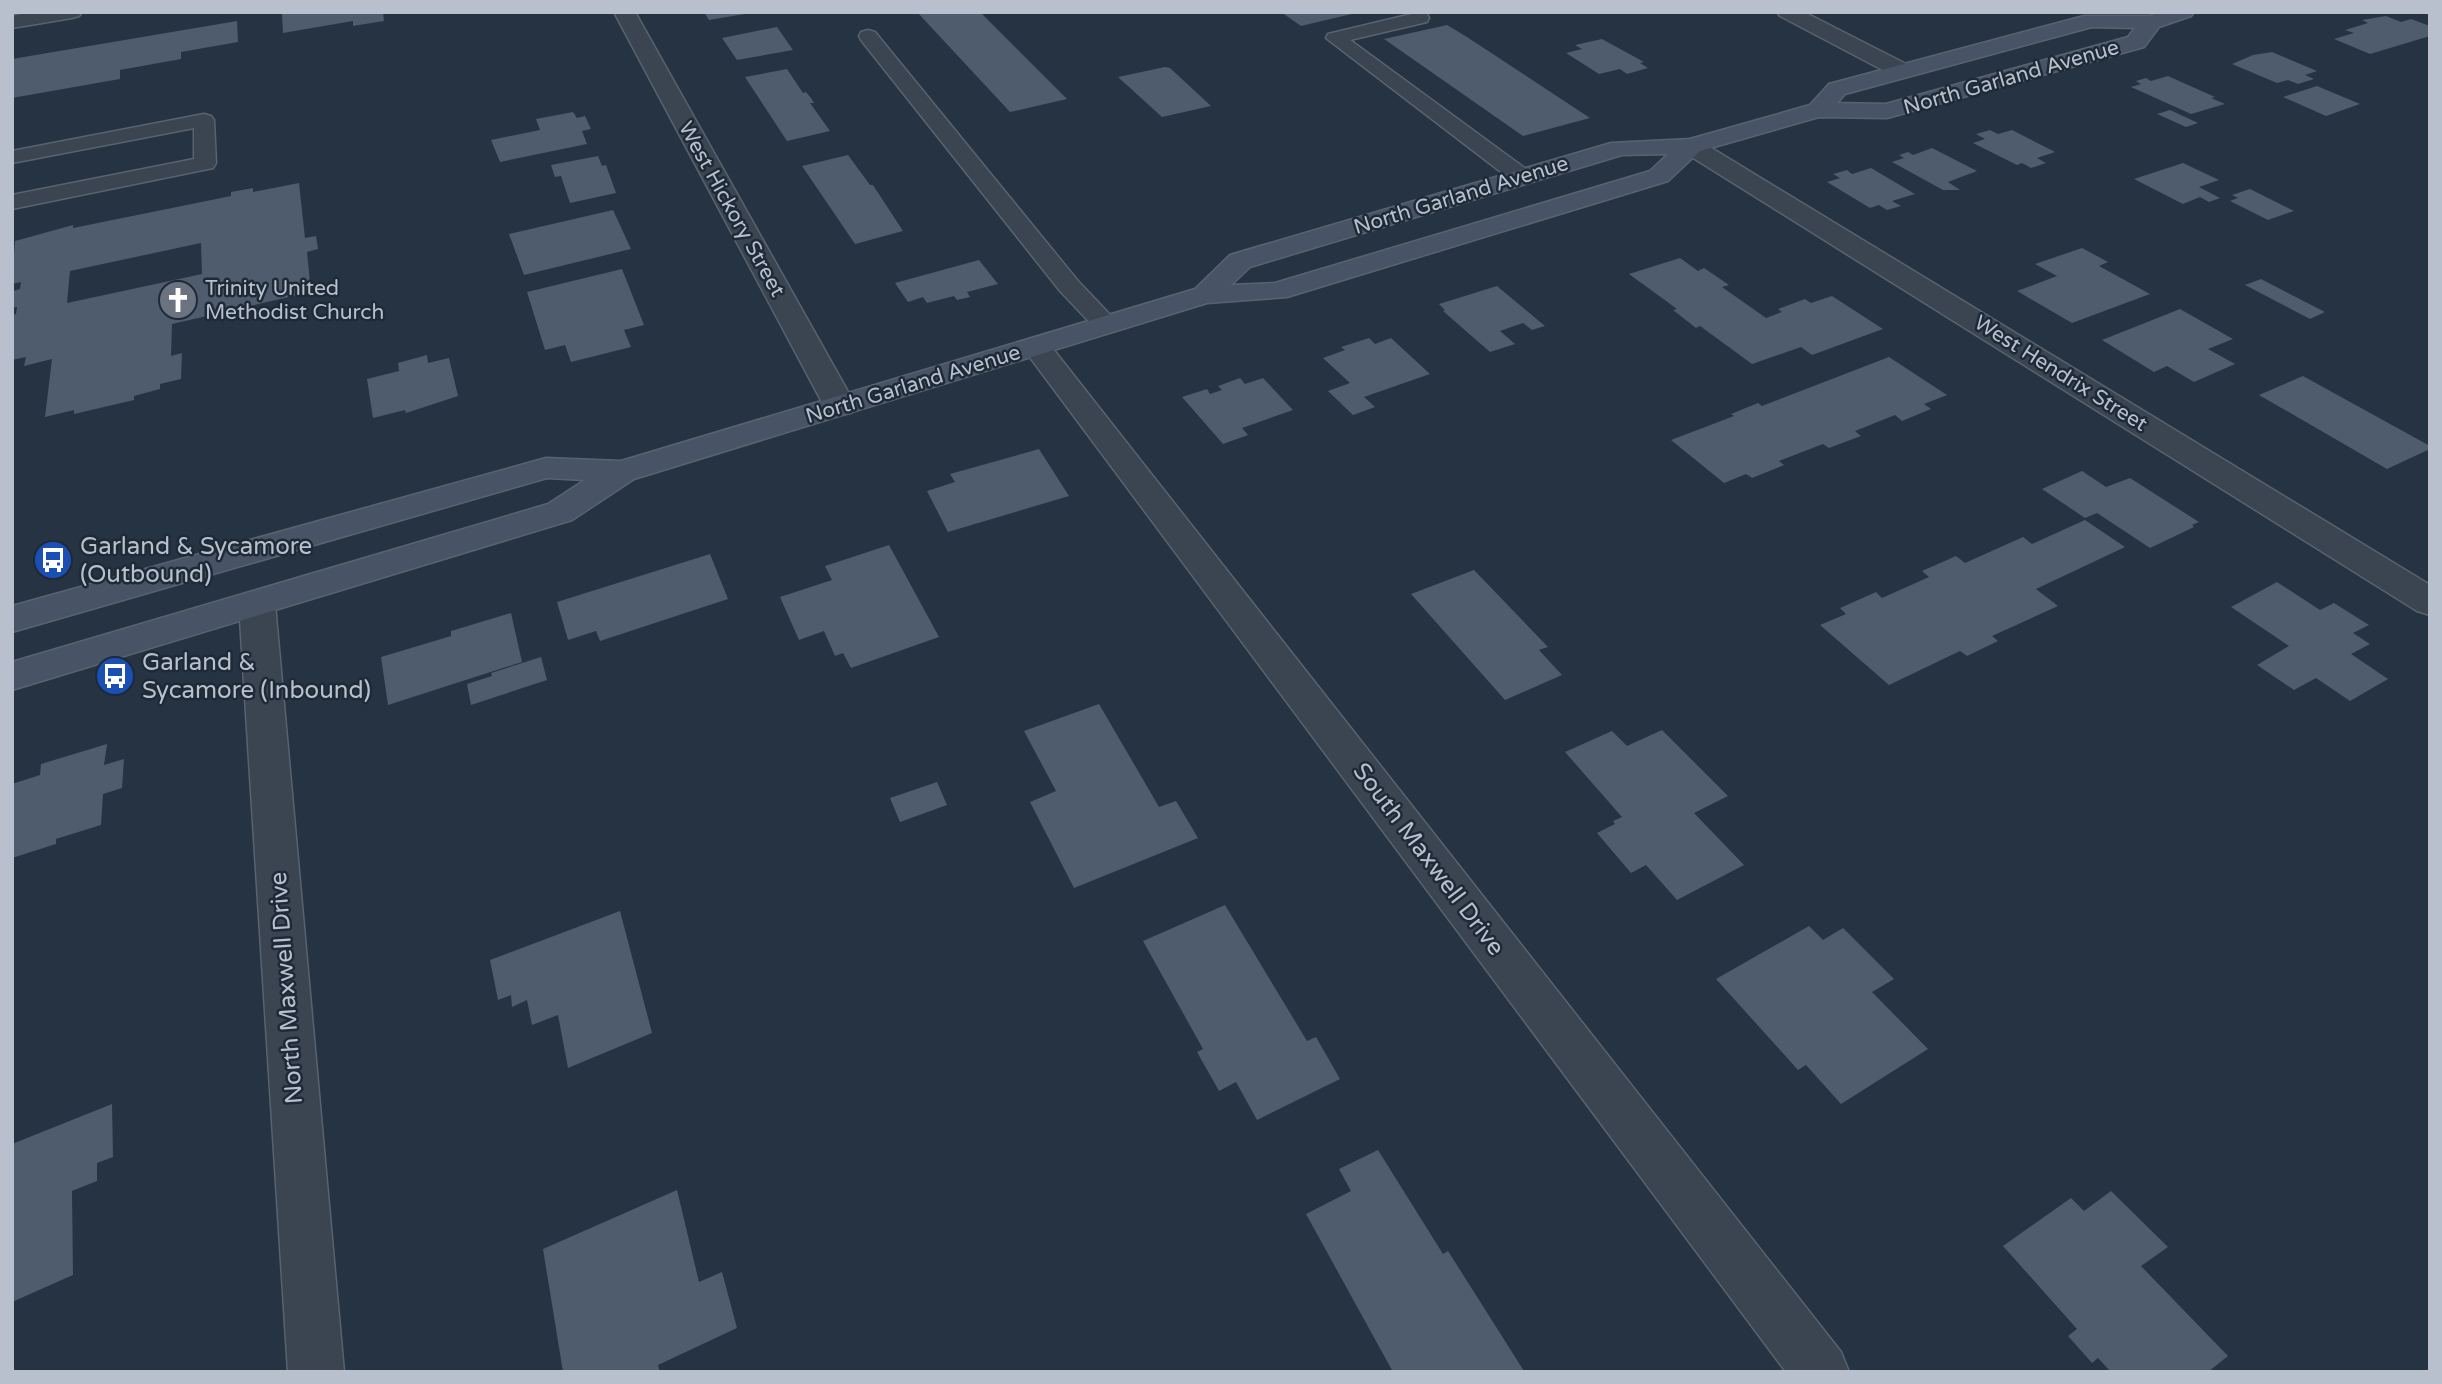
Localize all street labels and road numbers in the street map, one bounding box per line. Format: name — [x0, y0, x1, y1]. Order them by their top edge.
street label: North Garland Avenue — [1900, 35, 2122, 120]
street label: West Hickory Street — [673, 117, 790, 301]
street label: North Garland Avenue — [1351, 151, 1572, 240]
street label: West Hendrix Street — [1970, 310, 2152, 437]
street label: North Garland Avenue — [803, 340, 1024, 429]
street label: South Maxwell Drive — [1347, 757, 1511, 961]
street label: North Maxwell Drive — [264, 871, 309, 1105]

